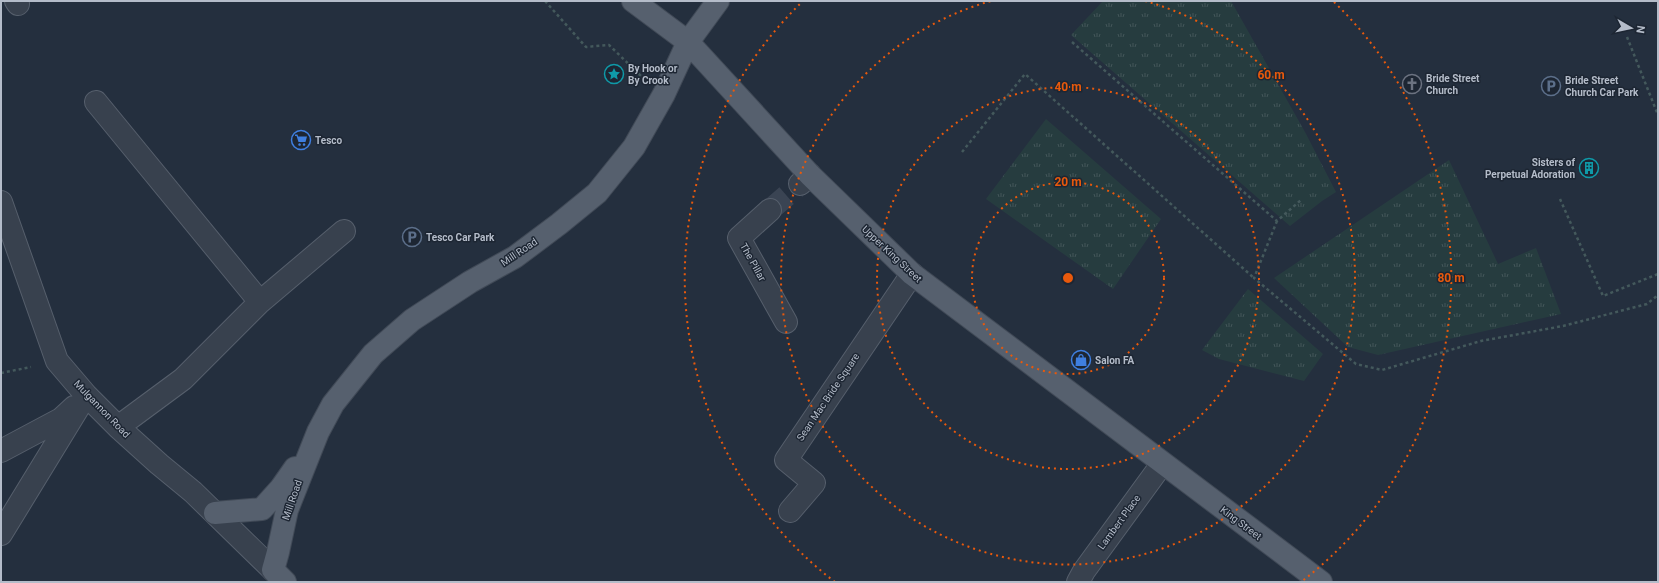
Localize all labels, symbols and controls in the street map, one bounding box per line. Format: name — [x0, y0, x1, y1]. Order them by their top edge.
north arrow — [1611, 8, 1651, 48]
text: N — [1633, 25, 1647, 35]
place icon: By Hook or By Crook — [603, 63, 625, 85]
place label: By Hook or By Crook — [628, 63, 678, 86]
text: 60 m — [1257, 68, 1285, 82]
church icon: Bride Street Church — [1401, 73, 1423, 95]
place label: Bride Street Church — [1426, 73, 1480, 96]
parking icon: Bride Street Church Car Park — [1540, 75, 1562, 97]
place label: Bride Street Church Car Park — [1565, 75, 1639, 98]
text: 40 m — [1054, 80, 1082, 94]
supermarket icon: Tesco — [290, 129, 312, 151]
place label: Tesco — [315, 135, 342, 146]
place label: Sisters of Perpetual Adoration — [1485, 157, 1575, 180]
building icon: Sisters of Perpetual Adoration — [1578, 157, 1600, 179]
text: 20 m — [1054, 175, 1082, 189]
street label: Upper King Street — [860, 224, 924, 284]
parking icon: Tesco Car Park — [401, 226, 423, 248]
place label: Tesco Car Park — [426, 232, 495, 243]
street label: Mill Road — [499, 236, 539, 268]
street label: The Pillar — [738, 241, 768, 283]
centre of rings — [1061, 271, 1075, 285]
text: 80 m — [1437, 271, 1465, 285]
shop icon: Salon FA — [1070, 349, 1092, 371]
street label: Sean Mac Bride Square — [795, 351, 861, 443]
place label: Salon FA — [1095, 355, 1134, 366]
street label: Mulgannon Road — [72, 378, 132, 440]
street label: Mill Road — [280, 479, 304, 521]
street label: Lambert Place — [1096, 493, 1142, 551]
street label: King Street — [1218, 504, 1264, 542]

